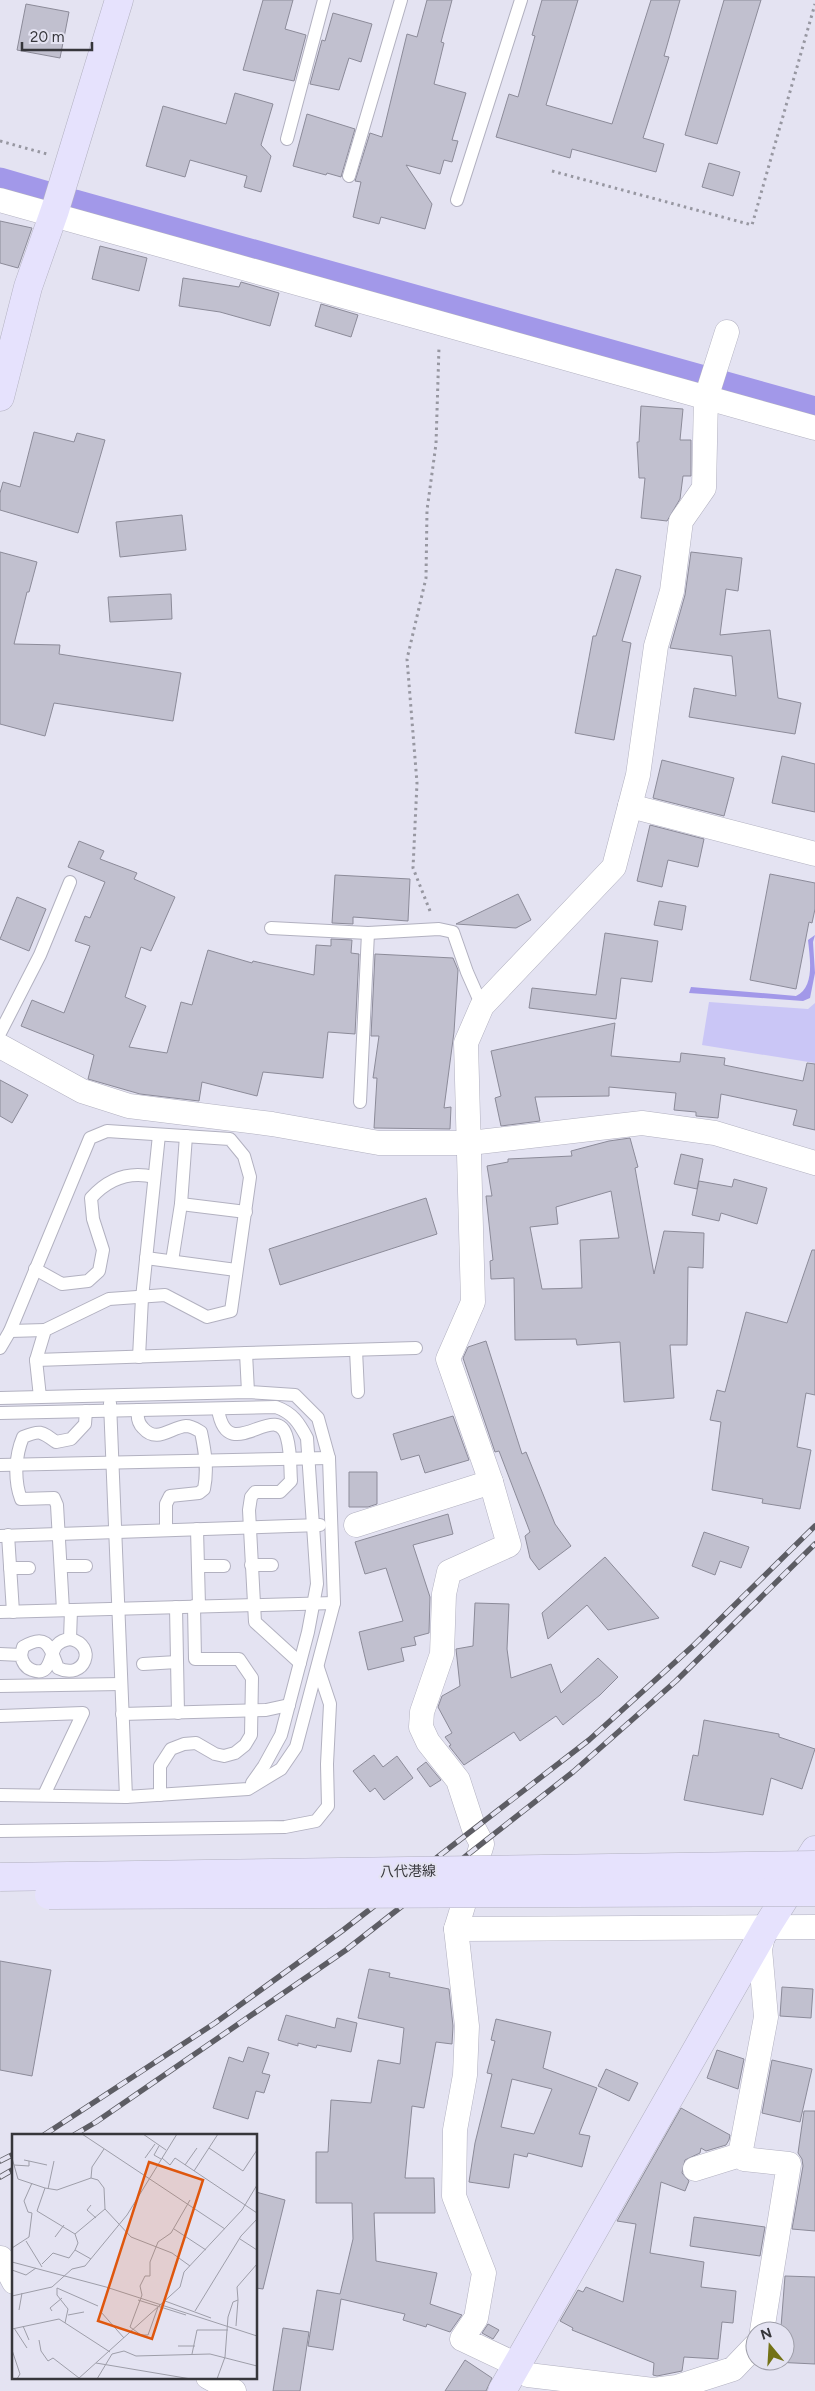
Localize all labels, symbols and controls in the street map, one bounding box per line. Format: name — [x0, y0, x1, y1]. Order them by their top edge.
scale bar — [22, 20, 92, 52]
text: 20 m — [30, 28, 64, 46]
street label: 八代港線 — [380, 1863, 436, 1880]
inset map — [12, 2134, 258, 2378]
north arrow — [745, 2321, 795, 2371]
text: N — [758, 2324, 774, 2344]

